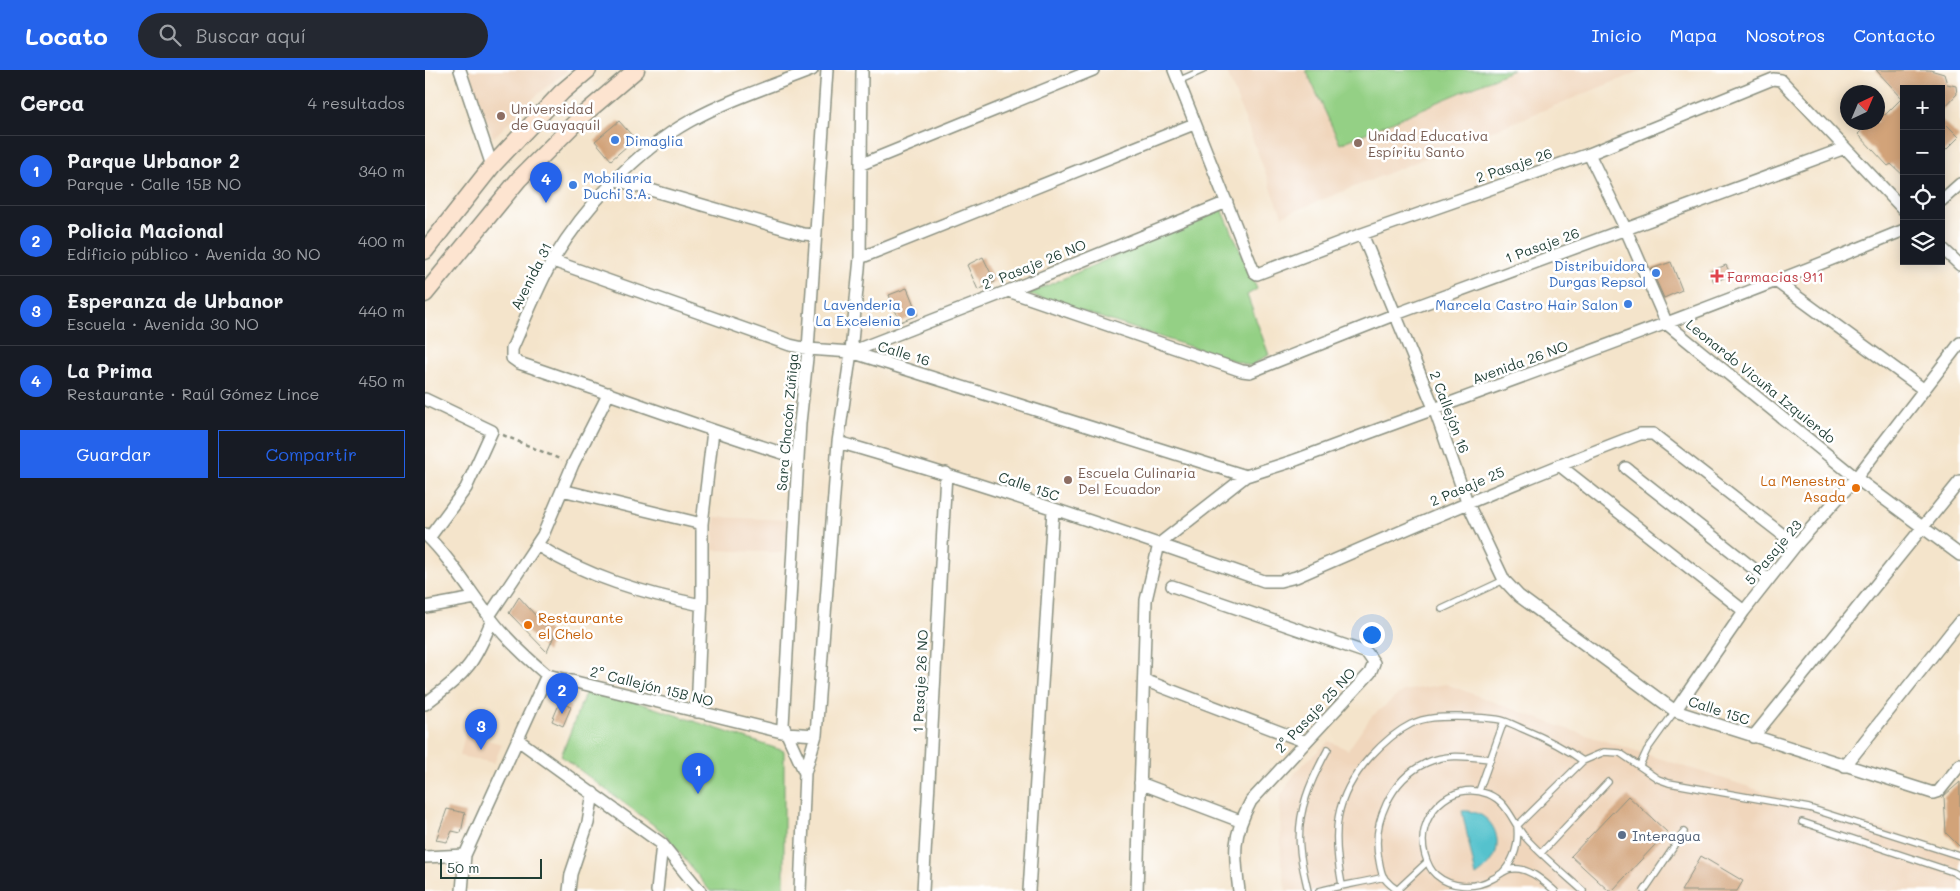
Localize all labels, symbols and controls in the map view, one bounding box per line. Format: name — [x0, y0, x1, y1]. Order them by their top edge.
search box — [138, 13, 488, 58]
text: Locato — [25, 20, 108, 51]
icon: search — [156, 21, 184, 49]
text: Buscar aquí — [196, 23, 306, 48]
text: Inicio — [1591, 23, 1642, 47]
text: Mapa — [1670, 23, 1717, 47]
text: Nosotros — [1745, 23, 1825, 47]
text: Contacto — [1853, 23, 1935, 47]
north arrow — [1840, 85, 1885, 130]
map controls — [1900, 85, 1945, 265]
button: + — [1900, 85, 1945, 130]
text: Cerca — [20, 89, 85, 116]
text: 4 resultados — [308, 92, 405, 113]
place label: Universidad de Guayaquil — [511, 99, 600, 134]
marker: Universidad de Guayaquil — [495, 110, 507, 122]
place label: Unidad Educativa Espíritu Santo — [1368, 126, 1488, 161]
button: − — [1900, 130, 1945, 175]
place label: Dimaglia — [625, 131, 683, 150]
marker: Dimaglia — [609, 134, 621, 146]
marker: Unidad Educativa Espíritu Santo — [1352, 137, 1364, 149]
street label: 2 Pasaje 26 — [1473, 143, 1555, 187]
text: Parque Urbanor 2 — [67, 148, 240, 173]
text: 1 — [32, 160, 40, 181]
text: 340 m — [358, 160, 405, 181]
pin: 4 — [530, 162, 562, 203]
place label: Mobiliaria Duchi S.A. — [583, 168, 652, 203]
text: Parque · Calle 15B NO — [67, 173, 241, 194]
button: locate — [1900, 175, 1945, 220]
marker: Mobiliaria Duchi S.A. — [567, 179, 579, 191]
text: Policia Macional — [67, 218, 223, 243]
button: layers — [1900, 220, 1945, 265]
street label: 1 Pasaje 26 — [1502, 223, 1582, 267]
text: 2 — [32, 230, 40, 251]
text: 400 m — [358, 230, 405, 251]
street label: 2° Pasaje 26 NO — [979, 234, 1089, 294]
street label: Avenida 31 — [506, 239, 556, 313]
text: Edificio público · Avenida 30 NO — [67, 243, 321, 264]
place label: Distribuidora Durgas Repsol — [1549, 256, 1646, 291]
marker: Distribuidora Durgas Repsol — [1650, 267, 1662, 279]
place label: Farmacias 911 — [1727, 267, 1824, 286]
marker: Farmacias 911 — [1711, 270, 1723, 282]
text: Esperanza de Urbanor — [67, 288, 283, 313]
place label: Lavenderia La Excelenia — [815, 295, 901, 330]
place label: Marcela Castro Hair Salon — [1435, 295, 1618, 314]
marker: Marcela Castro Hair Salon — [1622, 298, 1634, 310]
text: 3 — [31, 300, 41, 321]
text: 440 m — [358, 300, 405, 321]
marker: Lavenderia La Excelenia — [905, 306, 917, 318]
text: Escuela · Avenida 30 NO — [67, 313, 259, 334]
street label: Leonardo Vicuña Izquierdo — [1682, 315, 1840, 447]
street label: Calle 16 — [876, 336, 932, 370]
street label: Avenida 26 NO — [1469, 336, 1571, 388]
street label: Sara Chacón Zúñiga — [772, 352, 802, 492]
text: La Prima — [67, 358, 153, 383]
street label: 2 Callejón 16 — [1426, 368, 1474, 456]
text: 4 — [31, 370, 41, 391]
text: 450 m — [359, 370, 405, 391]
text: Restaurante · Raúl Gómez Lince — [67, 383, 319, 404]
button: Guardar — [20, 430, 208, 478]
button: Compartir — [218, 430, 405, 478]
street label: 2 Pasaje 25 — [1427, 462, 1507, 510]
place label: Escuela Culinaria Del Ecuador — [1078, 463, 1196, 498]
street label: Calle 15C — [996, 467, 1062, 505]
place label: La Menestra Asada — [1760, 471, 1846, 506]
marker: Escuela Culinaria Del Ecuador — [1062, 474, 1074, 486]
marker: La Menestra Asada — [1850, 482, 1862, 494]
street label: 5 Pasaje 23 — [1740, 516, 1806, 588]
place label: Restaurante el Chelo — [538, 608, 623, 643]
marker: Restaurante el Chelo — [522, 619, 534, 631]
your location — [1359, 622, 1385, 648]
street label: 1 Pasaje 26 NO — [908, 629, 932, 733]
street label: 2° Callejón 15B NO — [588, 661, 716, 711]
street label: 2° Pasaje 25 NO — [1270, 663, 1360, 757]
pin: 2 — [546, 673, 578, 714]
street label: Calle 15C — [1686, 691, 1752, 729]
pin: 3 — [465, 709, 497, 750]
pin: 1 — [682, 753, 714, 794]
place label: Interagua — [1632, 826, 1701, 845]
marker: Interagua — [1616, 829, 1628, 841]
scale bar — [440, 856, 543, 879]
text: 50 m — [447, 858, 479, 877]

